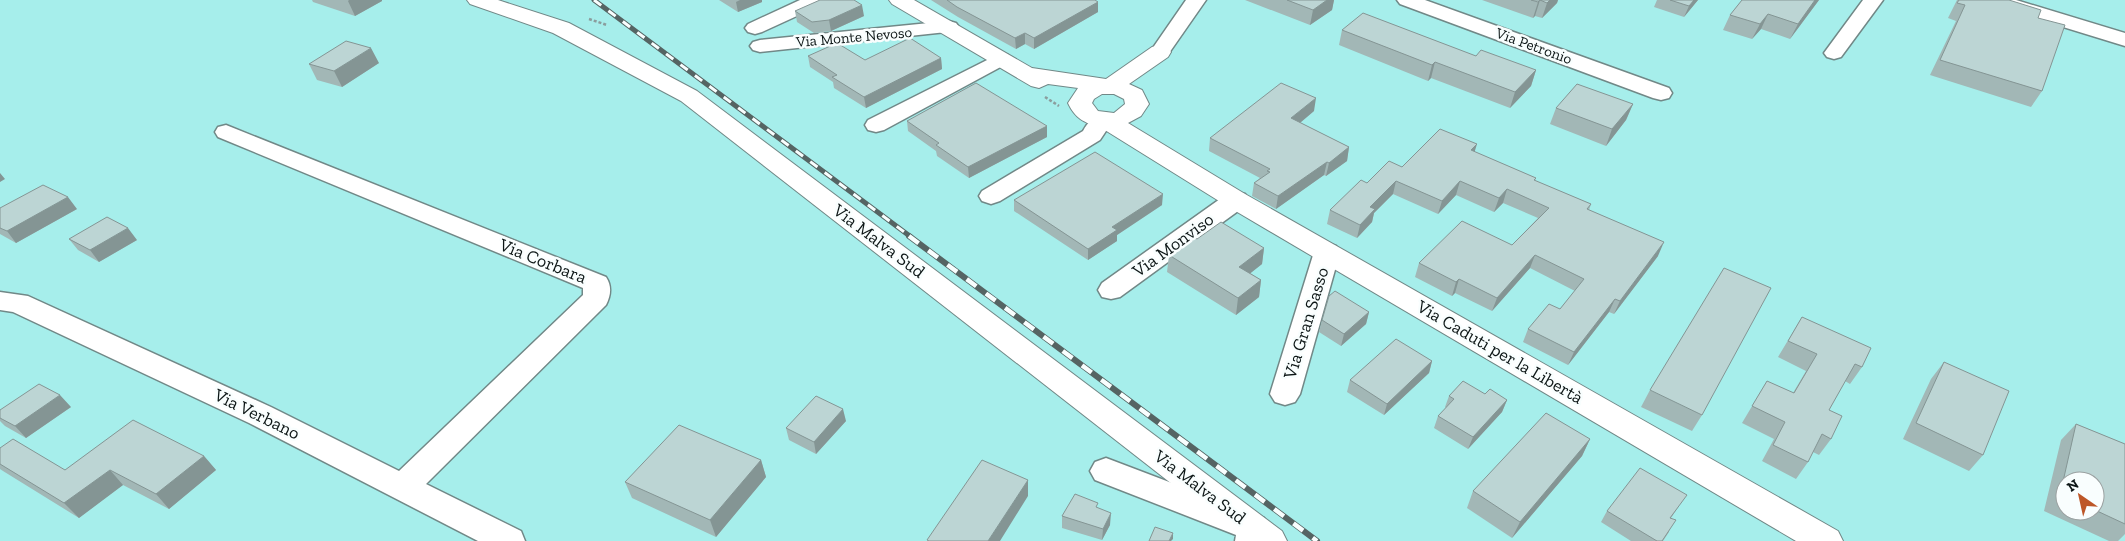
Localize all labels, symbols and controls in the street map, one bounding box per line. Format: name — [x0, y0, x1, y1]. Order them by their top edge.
street label: Via Monte Nevoso — [794, 23, 913, 51]
street label: Via Petronio — [1493, 24, 1575, 68]
street label: Via Malva Sud — [828, 199, 929, 283]
street label: Via Monviso — [1127, 208, 1218, 282]
street label: Via Corbara — [495, 233, 590, 289]
street label: Via Gran Sasso — [1278, 265, 1333, 382]
street label: Via Caduti per la Libertà — [1412, 295, 1587, 409]
street label: Via Verbano — [210, 383, 304, 444]
street label: Via Malva Sud — [1149, 445, 1250, 529]
north arrow — [2055, 471, 2105, 521]
text: N — [2064, 475, 2082, 496]

